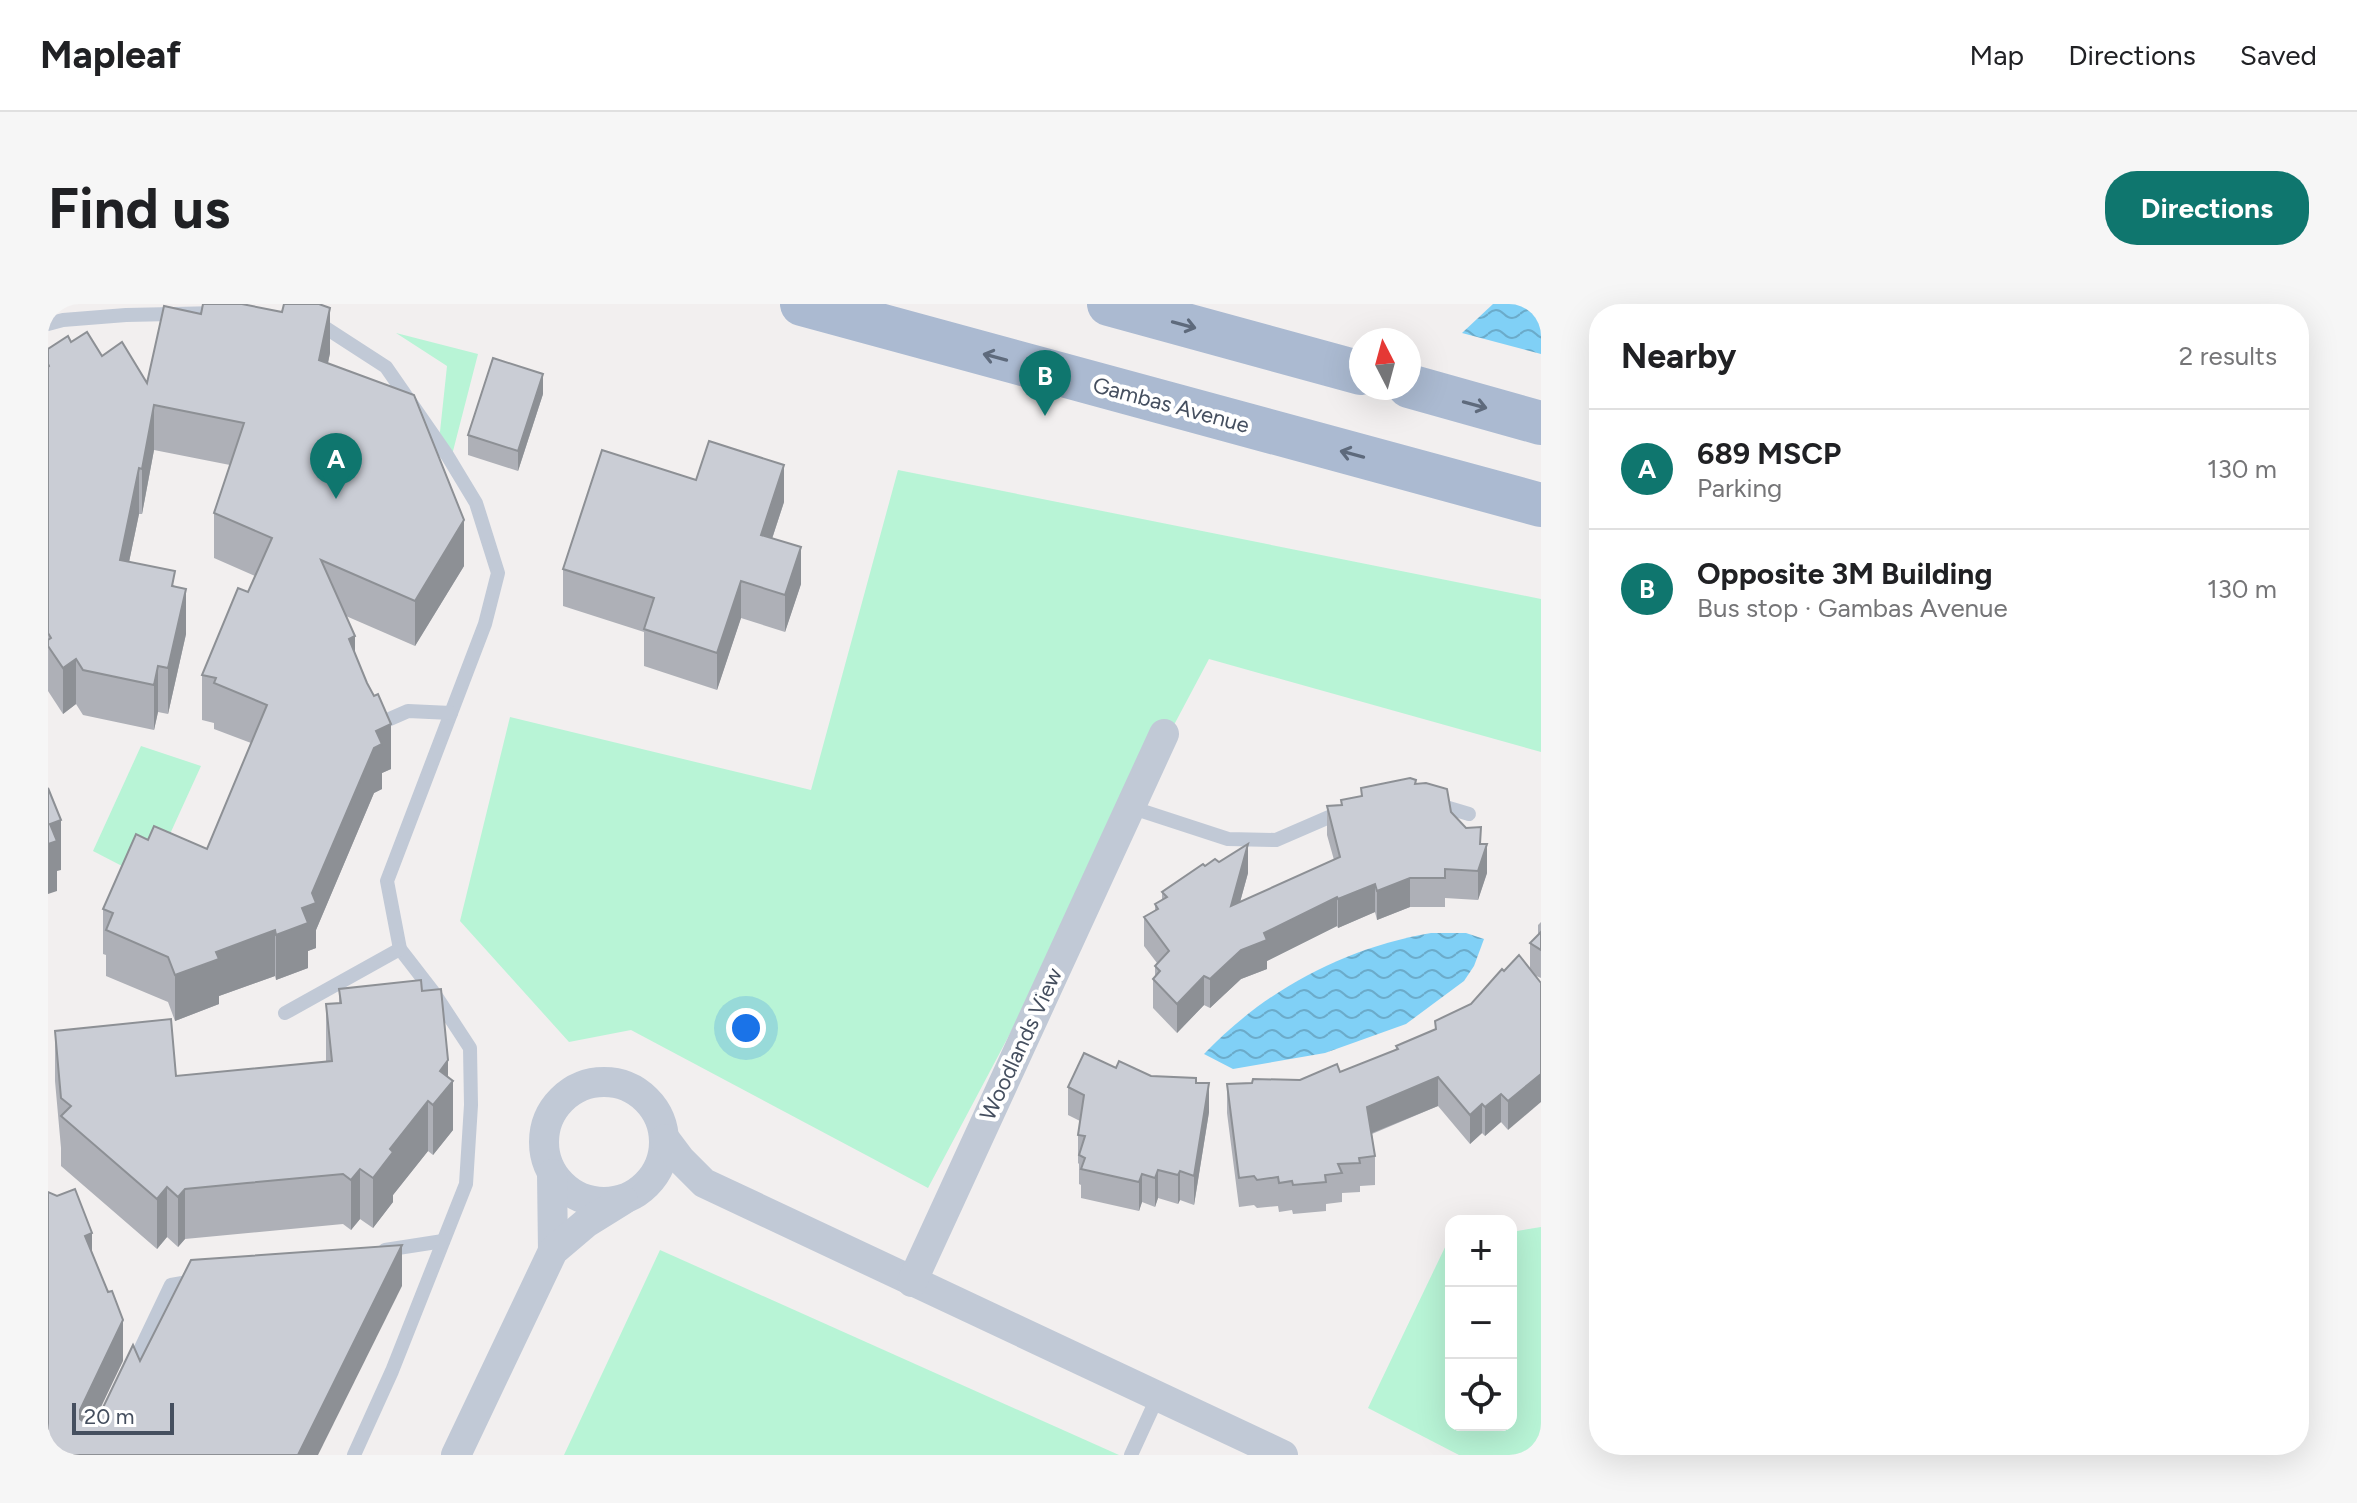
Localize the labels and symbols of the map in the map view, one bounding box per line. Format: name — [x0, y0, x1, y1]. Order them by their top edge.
one-way arrow — [1171, 318, 1197, 333]
north arrow — [1349, 328, 1421, 400]
one-way arrow — [983, 348, 1009, 363]
pin: B — [1019, 350, 1071, 416]
street label: Gambas Avenue — [1090, 371, 1252, 439]
one-way arrow — [1462, 398, 1487, 413]
pin: A — [310, 433, 362, 499]
one-way arrow — [1340, 446, 1366, 461]
street label: Woodlands View — [974, 963, 1068, 1124]
your location — [726, 1008, 766, 1048]
scale bar — [72, 1399, 174, 1435]

